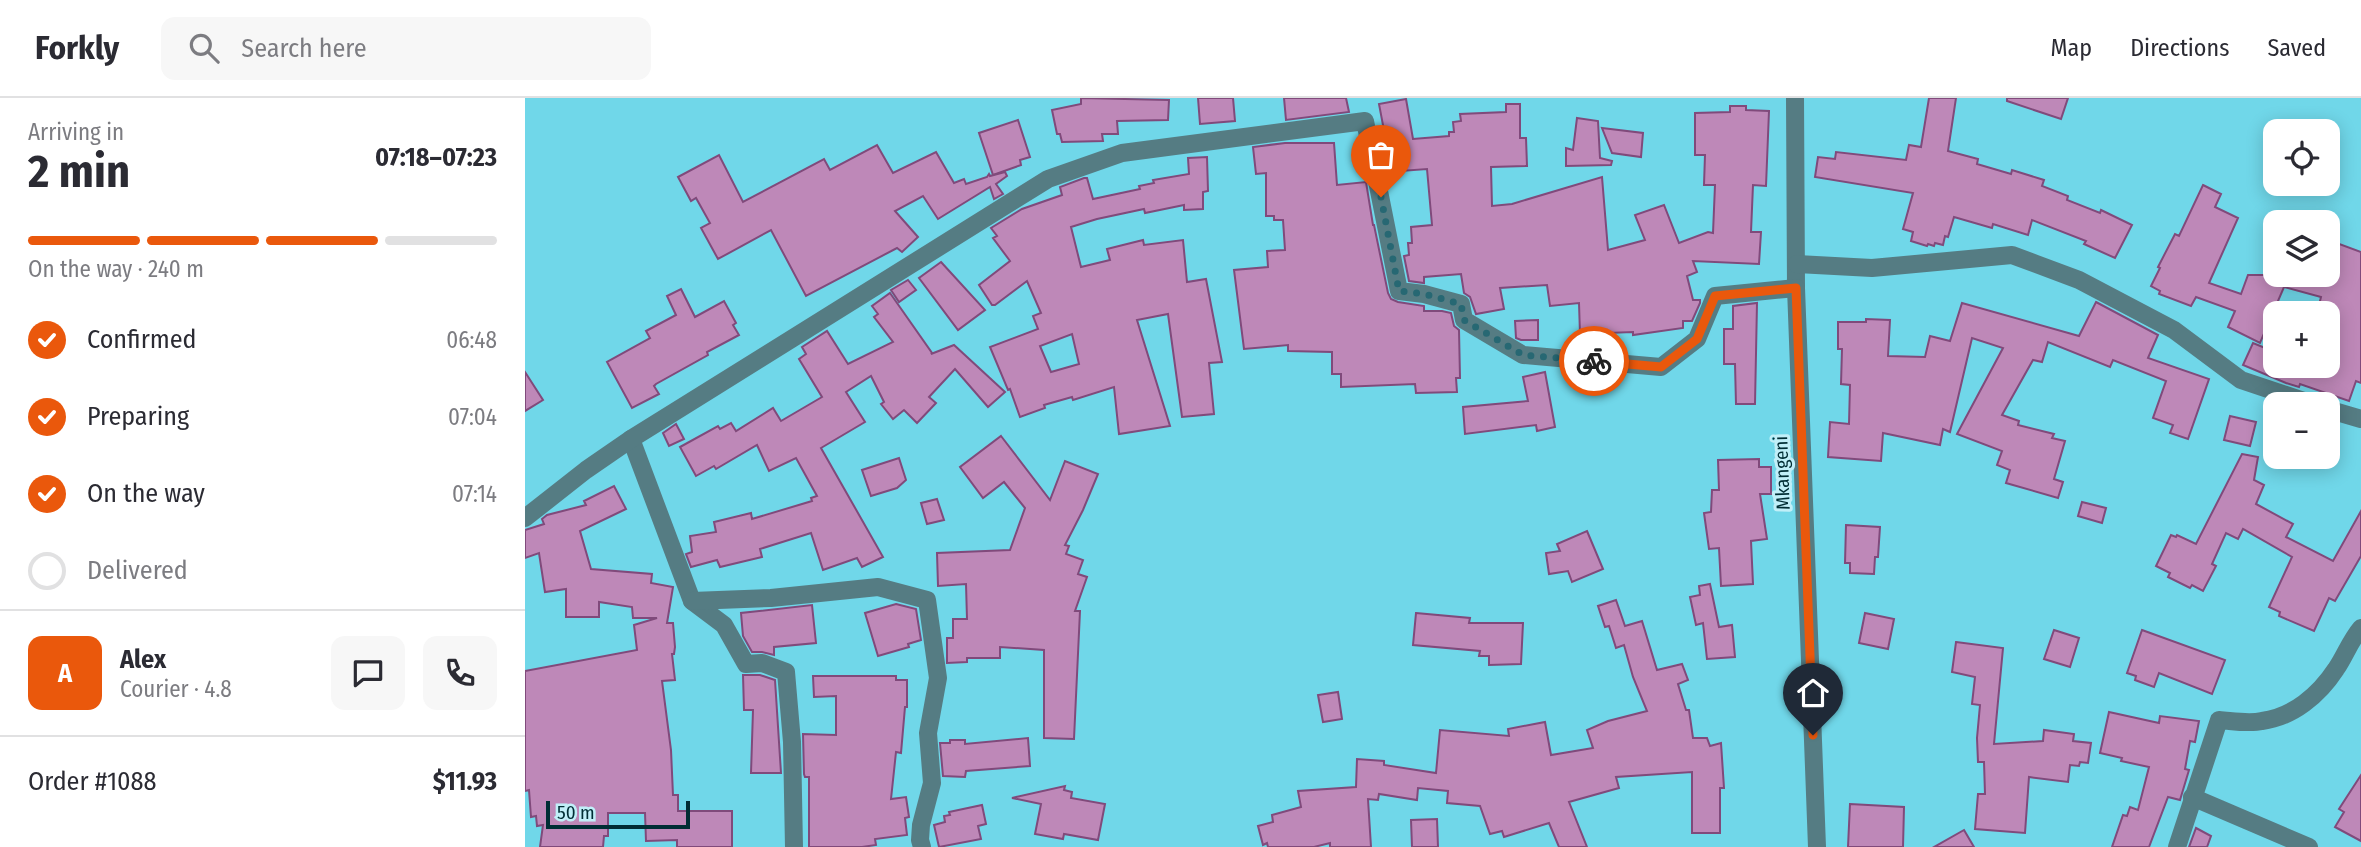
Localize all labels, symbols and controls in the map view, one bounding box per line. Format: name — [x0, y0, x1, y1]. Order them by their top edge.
search box — [161, 17, 651, 80]
text: Forkly — [35, 28, 119, 68]
icon: search — [185, 29, 223, 67]
text: Search here — [241, 33, 367, 64]
text: Map — [2051, 34, 2092, 62]
text: Directions — [2130, 34, 2229, 62]
text: Saved — [2267, 34, 2326, 62]
text: Arriving in — [28, 118, 124, 146]
map controls — [2263, 119, 2340, 469]
button: locate — [2263, 119, 2340, 196]
pin — [1351, 125, 1411, 197]
icon: bag — [1362, 136, 1400, 174]
text: 07:18–07:23 — [375, 142, 497, 173]
text: 2 min — [28, 144, 130, 199]
button: layers — [2263, 210, 2340, 287]
text: On the way · 240 m — [28, 255, 204, 283]
button: + — [2263, 301, 2340, 378]
icon: check — [28, 321, 66, 359]
text: Confirmed — [87, 324, 197, 355]
text: 06:48 — [446, 326, 497, 354]
courier — [1559, 326, 1629, 396]
icon: bike — [1575, 342, 1613, 380]
button: − — [2263, 392, 2340, 469]
icon: check — [28, 398, 66, 436]
text: Preparing — [87, 401, 189, 432]
text: 07:04 — [448, 403, 497, 431]
street label: Mkangeni — [1769, 436, 1795, 510]
icon: check — [28, 475, 66, 513]
text: On the way — [87, 478, 205, 509]
text: 07:14 — [452, 480, 497, 508]
text: Delivered — [87, 555, 188, 586]
button: chat — [331, 636, 405, 710]
button: phone — [423, 636, 497, 710]
text: Alex — [120, 644, 166, 675]
text: A — [58, 658, 72, 689]
pin — [1783, 663, 1843, 735]
icon: home — [1794, 674, 1832, 712]
text: Courier · 4.8 — [120, 675, 232, 703]
text: Order #1088 — [28, 766, 157, 797]
text: $11.93 — [433, 766, 497, 797]
scale bar — [546, 798, 689, 830]
text: 50 m — [557, 801, 595, 824]

